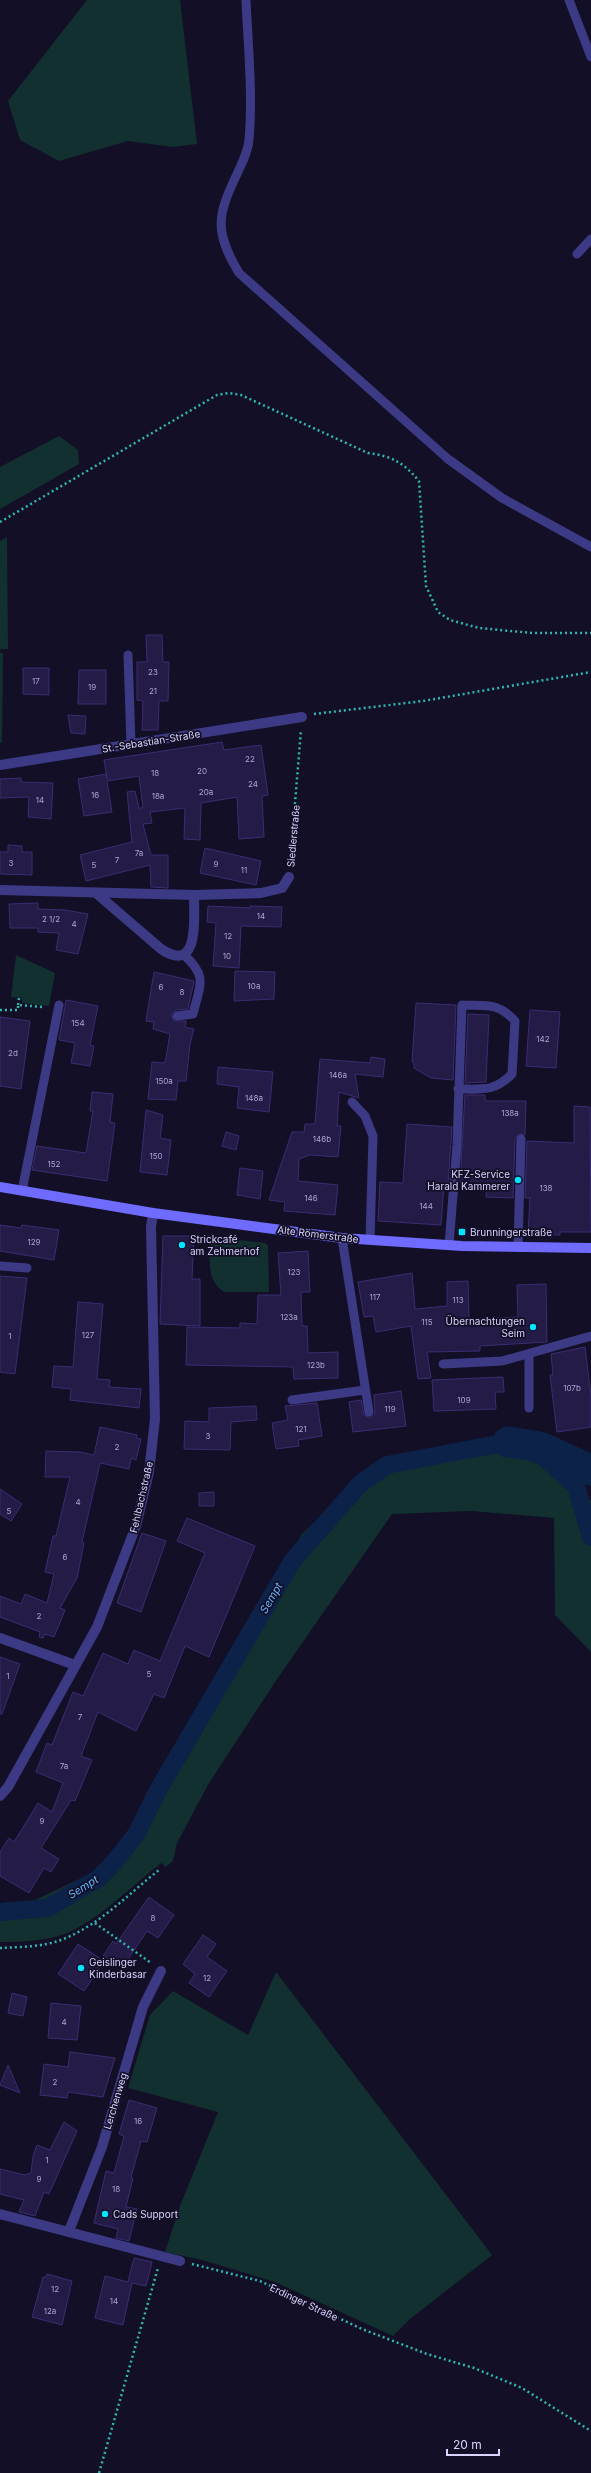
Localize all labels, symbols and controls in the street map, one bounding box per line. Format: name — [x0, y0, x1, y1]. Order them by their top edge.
house number: 23 — [148, 667, 158, 677]
house number: 17 — [32, 676, 40, 686]
house number: 19 — [88, 682, 96, 692]
house number: 21 — [149, 686, 157, 696]
street label: St.-Sebastian-Straße — [101, 727, 201, 755]
house number: 22 — [245, 754, 255, 764]
house number: 20 — [197, 766, 207, 776]
house number: 18 — [151, 768, 159, 778]
house number: 24 — [248, 779, 258, 789]
house number: 20a — [199, 787, 213, 797]
house number: 16 — [91, 790, 99, 800]
house number: 18a — [152, 791, 164, 801]
house number: 14 — [36, 795, 44, 805]
street label: Siedlerstraße — [284, 804, 302, 868]
house number: 7a — [135, 848, 143, 858]
house number: 7 — [115, 855, 120, 865]
house number: 3 — [9, 858, 14, 868]
house number: 9 — [214, 859, 219, 869]
house number: 5 — [92, 860, 97, 870]
house number: 11 — [241, 865, 247, 875]
house number: 14 — [257, 911, 265, 921]
house number: 2 1/2 — [42, 914, 60, 924]
house number: 4 — [71, 919, 77, 929]
house number: 12 — [224, 931, 232, 941]
house number: 10 — [223, 951, 231, 961]
house number: 10a — [248, 981, 260, 991]
house number: 6 — [159, 982, 164, 992]
house number: 8 — [180, 987, 185, 997]
house number: 154 — [71, 1018, 85, 1028]
house number: 142 — [536, 1034, 550, 1044]
house number: 2d — [8, 1048, 18, 1058]
house number: 146a — [329, 1070, 347, 1080]
house number: 150a — [155, 1076, 173, 1086]
house number: 148a — [245, 1093, 263, 1103]
house number: 138a — [501, 1108, 519, 1118]
house number: 146b — [313, 1134, 331, 1144]
house number: 150 — [149, 1151, 163, 1161]
house number: 152 — [48, 1159, 61, 1169]
place label: KFZ-Service Harald Kammerer — [427, 1168, 510, 1192]
marker: KFZ-Service Harald Kammerer — [513, 1175, 523, 1185]
house number: 138 — [539, 1183, 553, 1193]
house number: 146 — [304, 1193, 318, 1203]
house number: 144 — [419, 1201, 433, 1211]
street label: Alte Römerstraße — [277, 1223, 360, 1245]
place label: Brunningerstraße — [470, 1226, 552, 1238]
marker: Brunningerstraße — [457, 1227, 467, 1237]
place label: Strickcafé am Zehmerhof — [190, 1233, 260, 1257]
house number: 129 — [27, 1237, 41, 1247]
marker: Strickcafé am Zehmerhof — [177, 1240, 187, 1250]
house number: 123 — [287, 1267, 301, 1277]
house number: 117 — [369, 1292, 381, 1302]
house number: 113 — [452, 1295, 464, 1305]
house number: 123a — [280, 1312, 298, 1322]
place label: Übernachtungen Seim — [446, 1315, 525, 1339]
house number: 115 — [421, 1317, 433, 1327]
marker: Übernachtungen Seim — [528, 1322, 538, 1332]
house number: 127 — [82, 1330, 95, 1340]
house number: 1 — [8, 1331, 12, 1341]
house number: 123b — [307, 1360, 325, 1370]
house number: 107b — [563, 1383, 581, 1393]
house number: 109 — [457, 1395, 471, 1405]
house number: 119 — [384, 1404, 396, 1414]
house number: 121 — [295, 1424, 307, 1434]
house number: 3 — [206, 1431, 211, 1441]
house number: 2 — [115, 1442, 120, 1452]
street label: Fehlbachstraße — [127, 1460, 155, 1534]
house number: 4 — [75, 1497, 81, 1507]
house number: 5 — [7, 1506, 12, 1516]
house number: 6 — [63, 1552, 68, 1562]
water label: Sempt — [257, 1580, 286, 1616]
house number: 2 — [37, 1611, 42, 1621]
house number: 5 — [147, 1669, 152, 1679]
house number: 1 — [6, 1671, 10, 1681]
house number: 7 — [78, 1712, 83, 1722]
house number: 7a — [60, 1761, 68, 1771]
house number: 9 — [40, 1816, 45, 1826]
water label: Sempt — [65, 1872, 101, 1902]
house number: 8 — [151, 1913, 156, 1923]
place label: Geislinger Kinderbasar — [89, 1956, 147, 1980]
marker: Geislinger Kinderbasar — [76, 1963, 86, 1973]
house number: 12 — [203, 1973, 211, 1983]
house number: 4 — [61, 2017, 67, 2027]
street label: Lerchenweg — [101, 2071, 129, 2131]
house number: 2 — [53, 2077, 58, 2087]
house number: 16 — [134, 2116, 142, 2126]
house number: 1 — [45, 2155, 49, 2165]
house number: 9 — [37, 2174, 42, 2184]
house number: 18 — [112, 2184, 120, 2194]
place label: Cads Support — [113, 2208, 179, 2220]
marker: Cads Support — [100, 2209, 110, 2219]
street label: Erdinger Straße — [268, 2281, 340, 2323]
house number: 12 — [51, 2284, 59, 2294]
house number: 14 — [110, 2296, 118, 2306]
house number: 12a — [44, 2306, 56, 2316]
scale bar — [447, 2431, 499, 2457]
text: 20 m — [453, 2437, 482, 2452]

